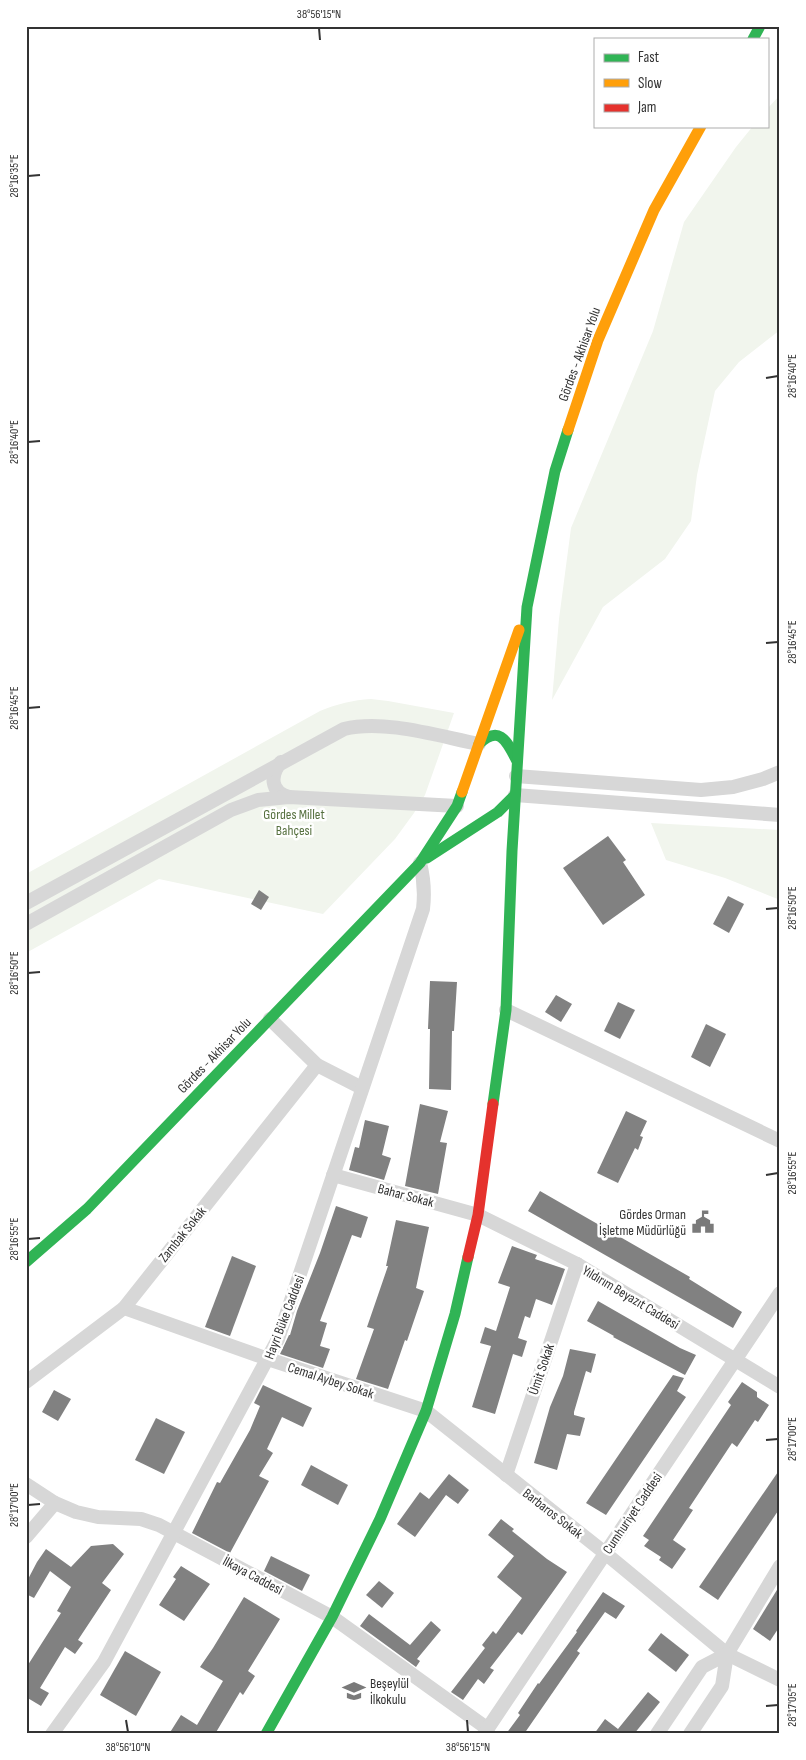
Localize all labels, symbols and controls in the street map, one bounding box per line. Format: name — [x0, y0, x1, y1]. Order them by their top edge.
text: 38°56'15"N — [297, 7, 341, 22]
legend — [594, 38, 768, 128]
text: Fast — [638, 48, 660, 67]
text: Slow — [638, 74, 662, 93]
text: Jam — [637, 98, 656, 117]
text: 28°16'35"E — [7, 154, 22, 198]
street label: Gördes - Akhisar Yolu — [555, 305, 604, 404]
text: 28°16'40"E — [785, 354, 800, 398]
text: 28°16'40"E — [7, 420, 22, 464]
text: 28°16'45"E — [785, 620, 800, 664]
text: 28°16'45"E — [7, 686, 22, 730]
park label: Gördes Millet Bahçesi — [263, 806, 325, 839]
text: 28°16'50"E — [785, 886, 800, 930]
text: 28°16'50"E — [7, 951, 22, 995]
street label: Gördes - Akhisar Yolu — [174, 1014, 255, 1097]
text: 28°16'55"E — [785, 1151, 800, 1195]
street label: Bahar Sokak — [376, 1180, 436, 1211]
street label: Zambak Sokak — [155, 1203, 210, 1266]
place label: Gördes Orman İşletme Müdürlüğü — [599, 1206, 686, 1239]
public building icon: Gördes Orman İşletme Müdürlüğü — [690, 1209, 716, 1235]
text: 28°16'55"E — [7, 1217, 22, 1261]
street label: Yıldırım Beyazıt Caddesi — [579, 1262, 682, 1333]
street label: Hayri Büke Caddesi — [261, 1273, 308, 1362]
street label: Ümit Sokak — [525, 1341, 558, 1397]
street label: Cemal Aybey Sokak — [286, 1359, 377, 1403]
text: 28°17'00"E — [785, 1417, 800, 1461]
street label: Cumhuriyet Caddesi — [599, 1469, 666, 1557]
text: 28°17'00"E — [7, 1483, 22, 1527]
street label: Barbaros Sokak — [519, 1485, 587, 1543]
street label: İlkaya Caddesi — [220, 1552, 286, 1598]
place label: Beşeylül İlkokulu — [370, 1675, 409, 1708]
school or university icon: Beşeylül İlkokulu — [341, 1678, 367, 1704]
text: 28°17'05"E — [785, 1683, 800, 1727]
text: 38°56'10"N — [106, 1740, 150, 1755]
text: 38°56'15"N — [446, 1740, 490, 1755]

